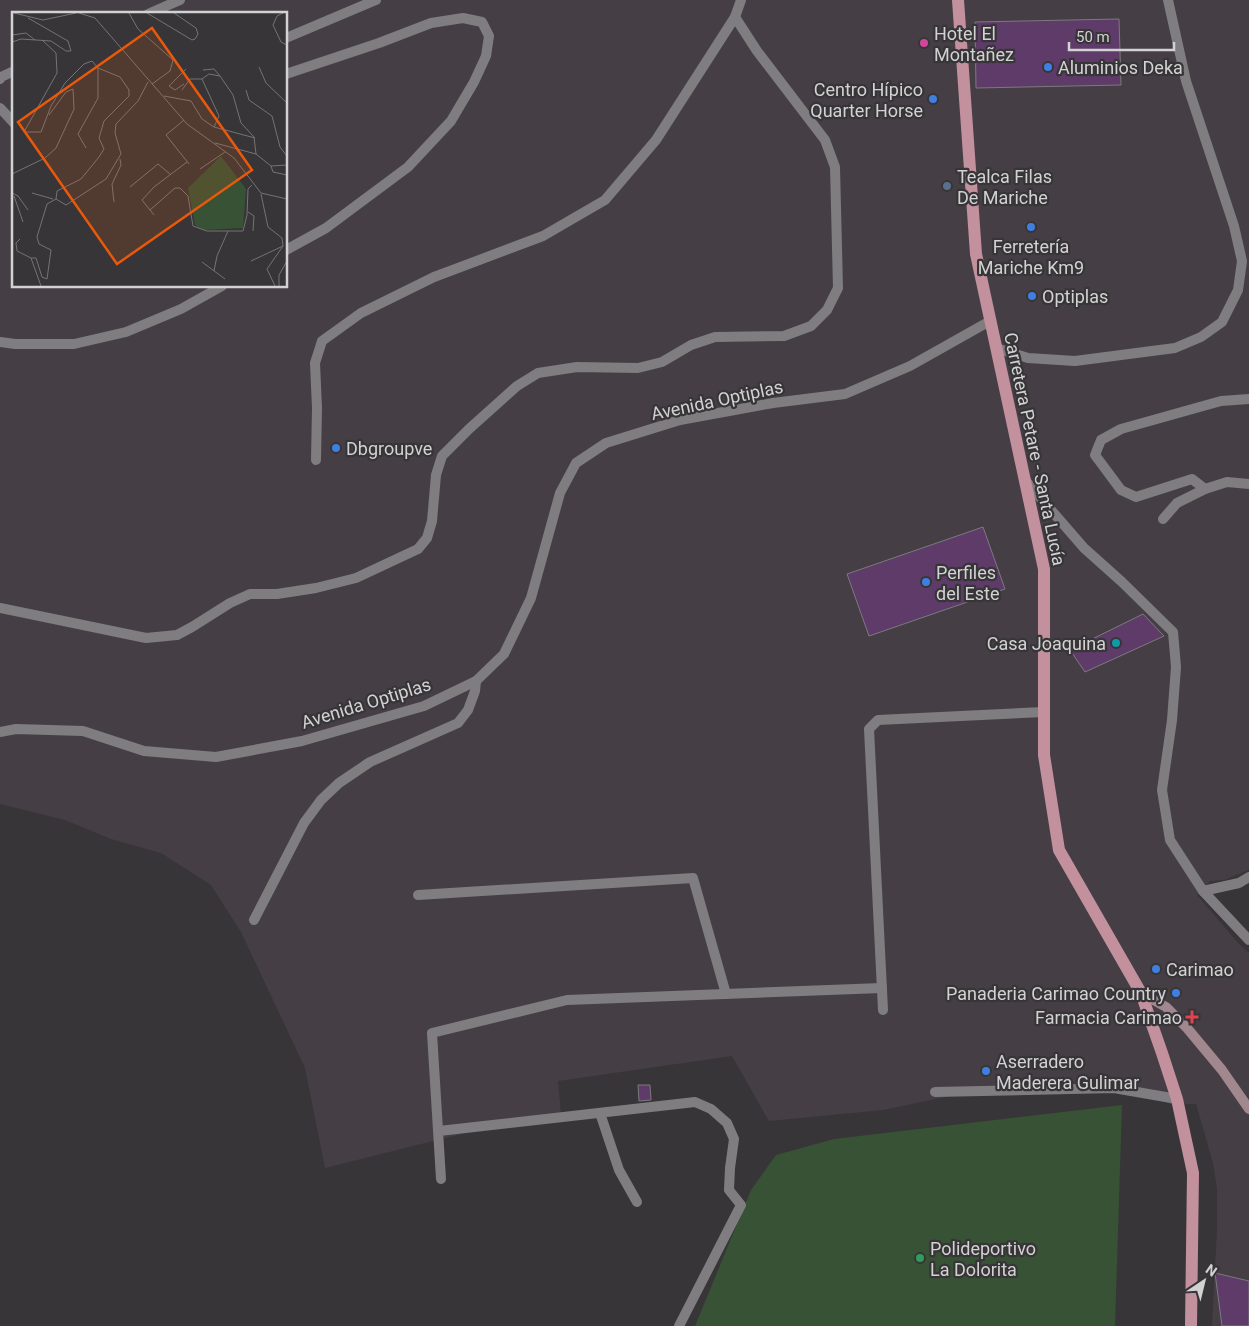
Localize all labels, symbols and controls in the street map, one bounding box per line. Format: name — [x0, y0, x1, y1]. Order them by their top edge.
inset map — [12, 12, 288, 288]
scale bar — [1069, 20, 1174, 52]
place label: Hotel El Montañez — [934, 23, 1014, 65]
text: 50 m — [1076, 28, 1110, 46]
marker: Hotel El Montañez — [918, 37, 930, 49]
place label: Aluminios Deka — [1058, 57, 1183, 78]
marker: Aluminios Deka — [1042, 61, 1054, 73]
place label: Centro Hípico Quarter Horse — [810, 79, 923, 121]
marker: Centro Hípico Quarter Horse — [927, 93, 939, 105]
place label: Tealca Filas De Mariche — [957, 166, 1052, 208]
marker: Tealca Filas De Mariche — [941, 180, 953, 192]
marker: Ferretería Mariche Km9 — [1025, 221, 1037, 233]
place label: Ferretería Mariche Km9 — [978, 236, 1084, 278]
place label: Optiplas — [1042, 286, 1108, 307]
marker: Optiplas — [1026, 290, 1038, 302]
street label: Carretera Petare - Santa Lucía — [1000, 330, 1070, 568]
street label: Avenida Optiplas — [649, 376, 785, 424]
place label: Dbgroupve — [346, 438, 432, 459]
marker: Dbgroupve — [330, 442, 342, 454]
place label: Perfiles del Este — [936, 562, 1000, 604]
marker: Perfiles del Este — [920, 576, 932, 588]
place label: Casa Joaquina — [987, 633, 1106, 654]
marker: Casa Joaquina — [1110, 637, 1122, 649]
street label: Avenida Optiplas — [299, 673, 433, 733]
place label: Carimao — [1166, 959, 1234, 980]
marker: Carimao — [1150, 963, 1162, 975]
place label: Panaderia Carimao Country — [946, 983, 1166, 1004]
marker: Panaderia Carimao Country — [1170, 987, 1182, 999]
place label: Farmacia Carimao — [1035, 1007, 1182, 1028]
marker: Farmacia Carimao — [1186, 1011, 1198, 1023]
place label: Aserradero Maderera Gulimar — [996, 1051, 1139, 1093]
marker: Aserradero Maderera Gulimar — [980, 1065, 992, 1077]
place label: Polideportivo La Dolorita — [930, 1238, 1036, 1280]
marker: Polideportivo La Dolorita — [914, 1252, 926, 1264]
north arrow — [1179, 1256, 1229, 1306]
text: N — [1203, 1261, 1220, 1280]

